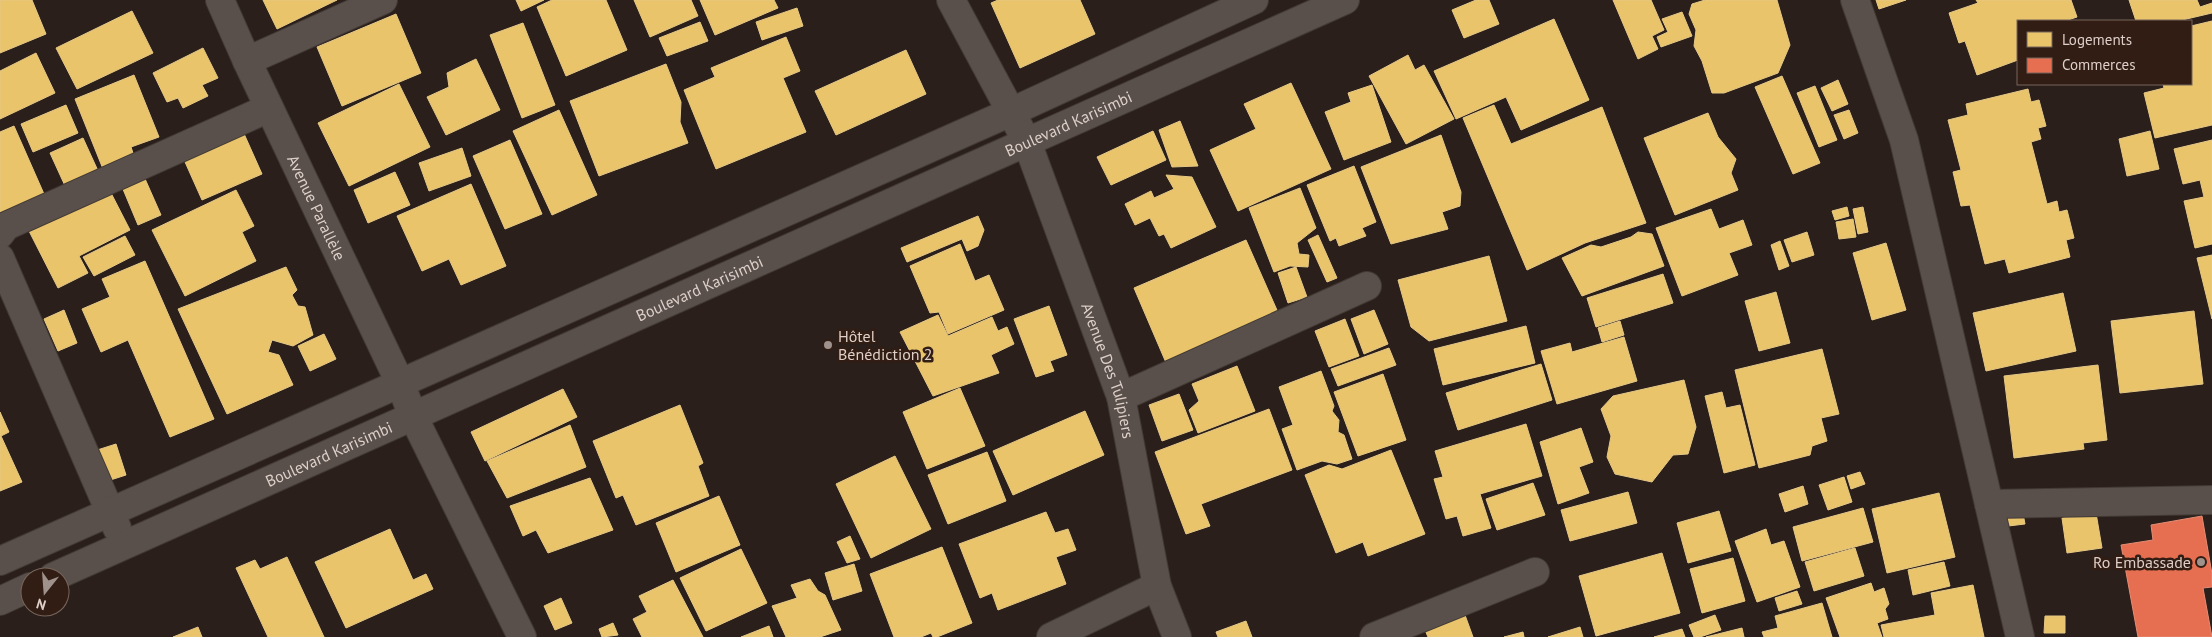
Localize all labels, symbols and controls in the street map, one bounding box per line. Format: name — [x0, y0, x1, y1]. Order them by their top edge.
legend — [2017, 20, 2192, 85]
text: Logements — [2062, 30, 2132, 49]
text: Commerces — [2062, 55, 2136, 74]
street label: Boulevard Karisimbi — [1002, 86, 1135, 161]
street label: Avenue Parallèle — [283, 152, 350, 264]
street label: Boulevard Karisimbi — [633, 251, 766, 325]
street label: Avenue Des Tulipiers — [1077, 300, 1139, 440]
place label: Hôtel Bénédiction 2 — [838, 326, 933, 364]
marker: Hôtel Bénédiction 2 — [822, 339, 834, 351]
street label: Boulevard Karisimbi — [262, 417, 395, 491]
place label: Ro Embassade — [2093, 552, 2191, 572]
marker: Ro Embassade — [2195, 556, 2207, 568]
north arrow — [20, 567, 70, 617]
text: N — [34, 594, 48, 614]

